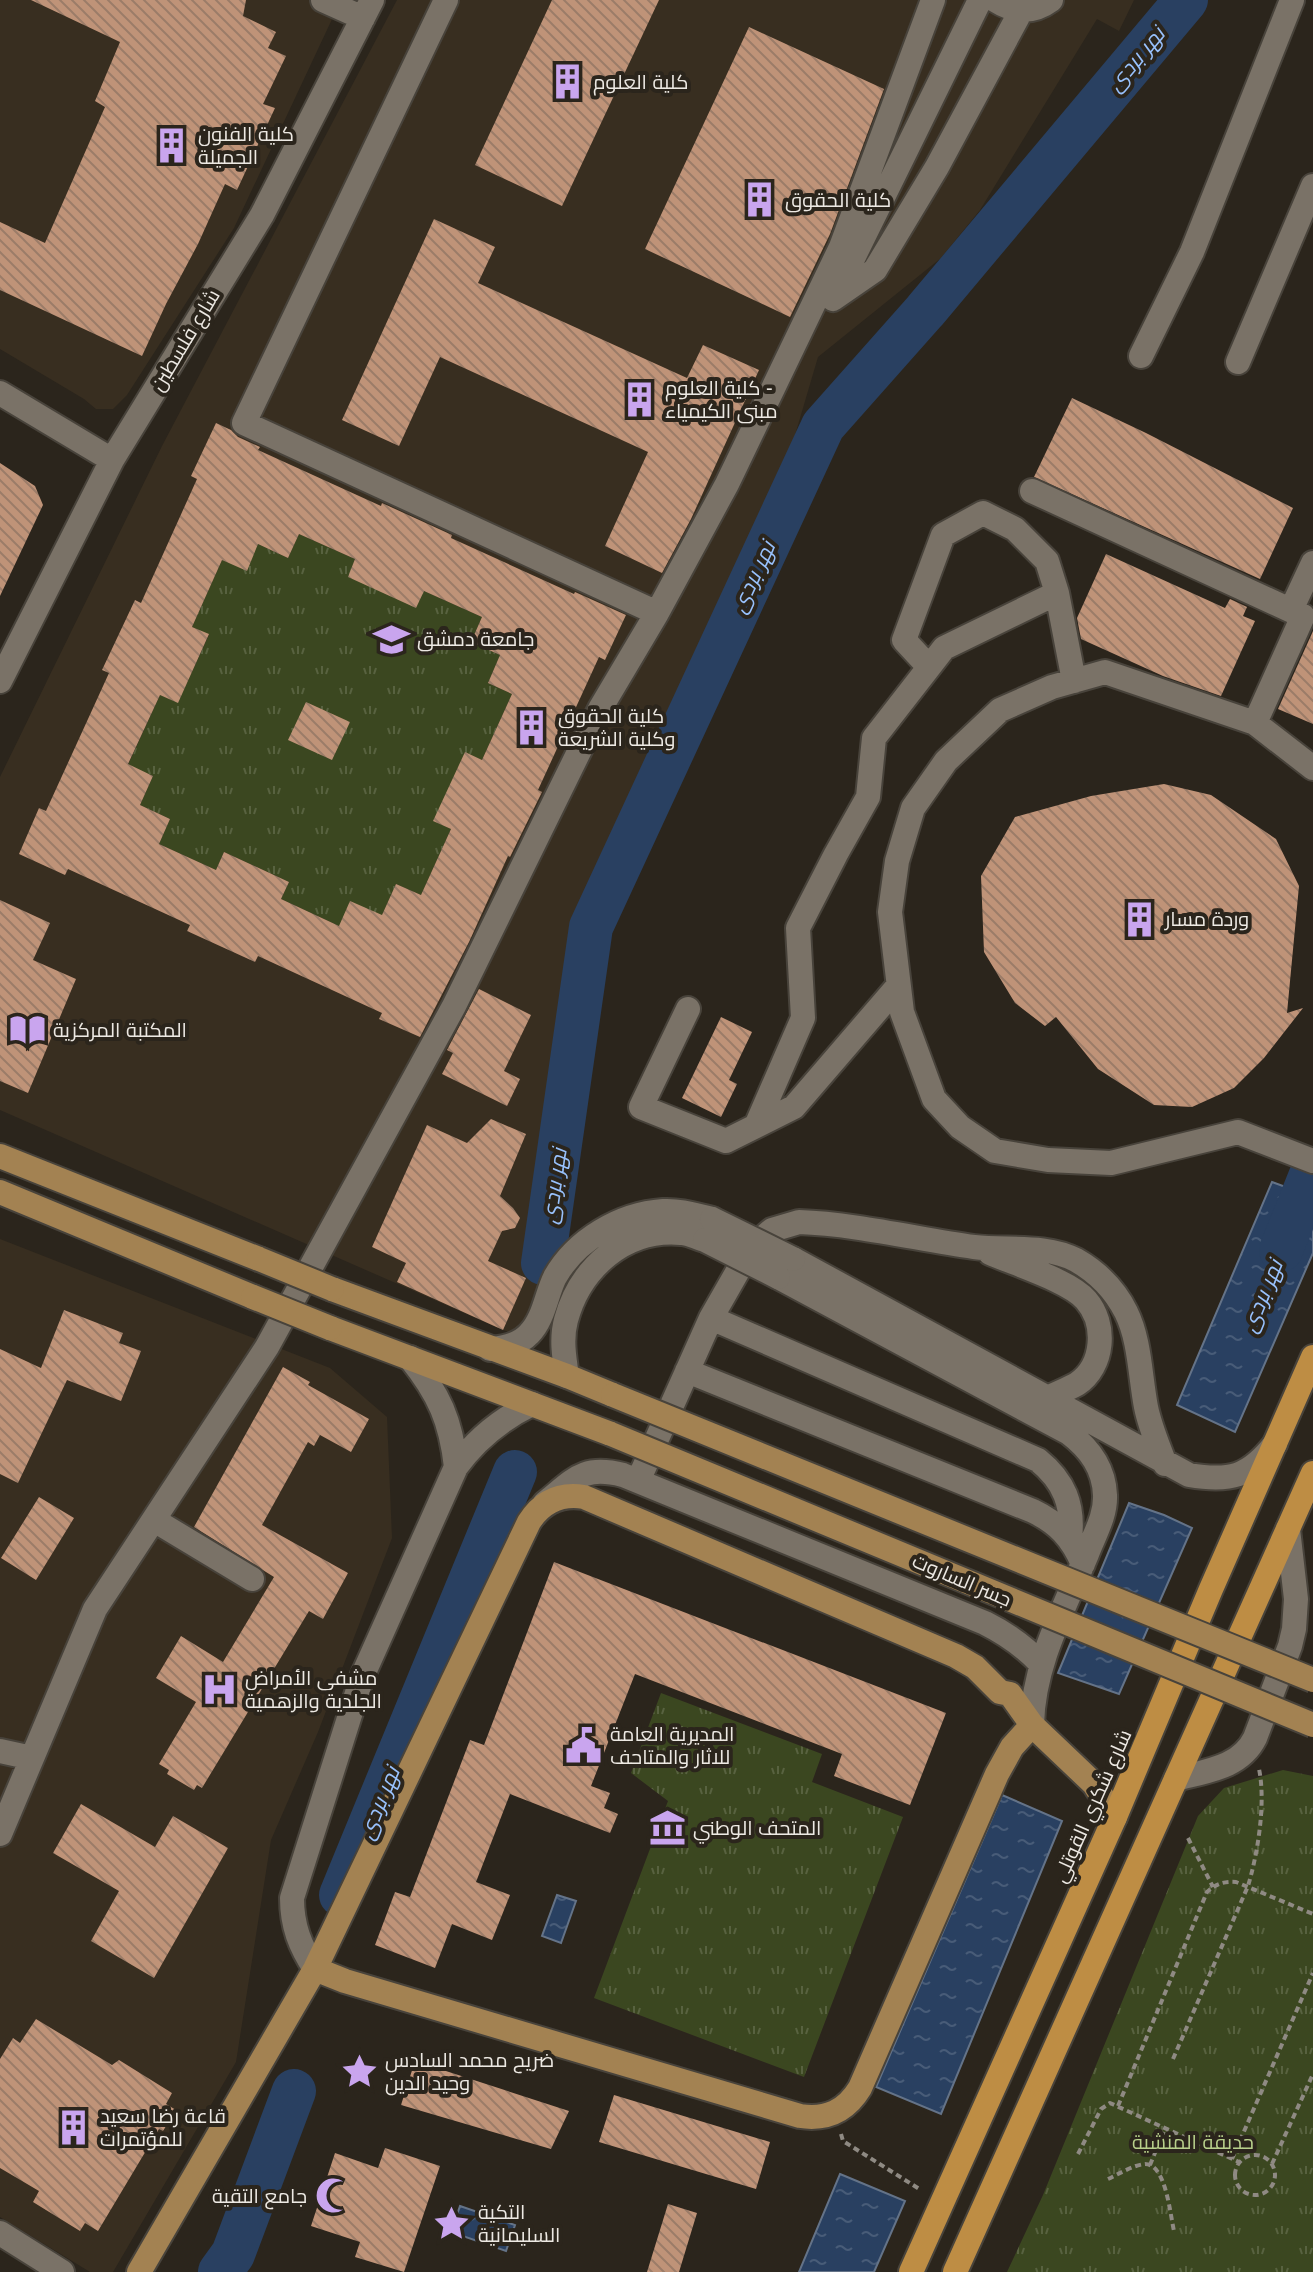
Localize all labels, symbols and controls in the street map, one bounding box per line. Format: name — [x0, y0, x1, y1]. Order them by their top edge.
water label: نهر بردى — [1102, 20, 1172, 97]
building icon: كلية العلوم — [548, 63, 586, 101]
place label: كلية العلوم — [593, 71, 688, 96]
place label: كلية الفنون الجميلة — [198, 123, 294, 168]
building icon: كلية الفنون الجميلة — [153, 127, 191, 165]
building icon: كلية الحقوق — [740, 181, 778, 219]
place label: كلية الحقوق — [785, 189, 891, 213]
street label: شارع فلسطين — [146, 285, 227, 396]
place label: كلية العلوم - مبنى الكيمياء — [665, 377, 778, 424]
building icon: كلية العلوم - مبنى الكيمياء — [620, 380, 658, 418]
water label: نهر بردى — [726, 535, 782, 617]
school or university icon: جامعة دمشق — [372, 620, 410, 658]
place label: جامعة دمشق — [417, 628, 534, 652]
place label: كلية الحقوق وكلية الشريعة — [558, 705, 676, 751]
building icon: كلية الحقوق وكلية الشريعة — [513, 708, 551, 746]
building icon: وردة مسار — [1120, 900, 1158, 938]
place label: وردة مسار — [1164, 908, 1249, 931]
library icon: المكتبة المركزية — [8, 1011, 46, 1049]
place label: المكتبة المركزية — [53, 1019, 187, 1042]
water label: نهر بردى — [536, 1145, 573, 1225]
water label: نهر بردى — [1236, 1254, 1290, 1336]
street label: جسر الساروت — [909, 1549, 1015, 1612]
place label: مشفى الأمراض الجلدية والزهمية — [245, 1667, 382, 1713]
hospital icon: مشفى الأمراض الجلدية والزهمية — [200, 1671, 238, 1709]
place label: المديرية العامة للاثار والمتاحف — [610, 1723, 734, 1769]
street label: شارع شكري القوتلي — [1048, 1726, 1140, 1888]
public building icon: المديرية العامة للاثار والمتاحف — [565, 1727, 603, 1765]
water label: نهر بردى — [353, 1761, 407, 1843]
museum icon: المتحف الوطني — [648, 1809, 686, 1847]
place label: المتحف الوطني — [693, 1817, 822, 1844]
place label: ضريح محمد السادس وحيد الدين — [385, 2049, 554, 2096]
place icon: ضريح محمد السادس وحيد الدين — [340, 2052, 378, 2090]
place label: قاعة رضا سعيد للمؤتمرات — [100, 2105, 226, 2151]
building icon: قاعة رضا سعيد للمؤتمرات — [55, 2109, 93, 2147]
park label: حديقة المنشية — [1132, 2131, 1254, 2153]
mosque icon: جامع التقية — [314, 2177, 352, 2215]
place label: جامع التقية — [212, 2185, 307, 2210]
place label: التكية السليمانية — [478, 2201, 560, 2246]
place icon: التكية السليمانية — [433, 2205, 471, 2243]

